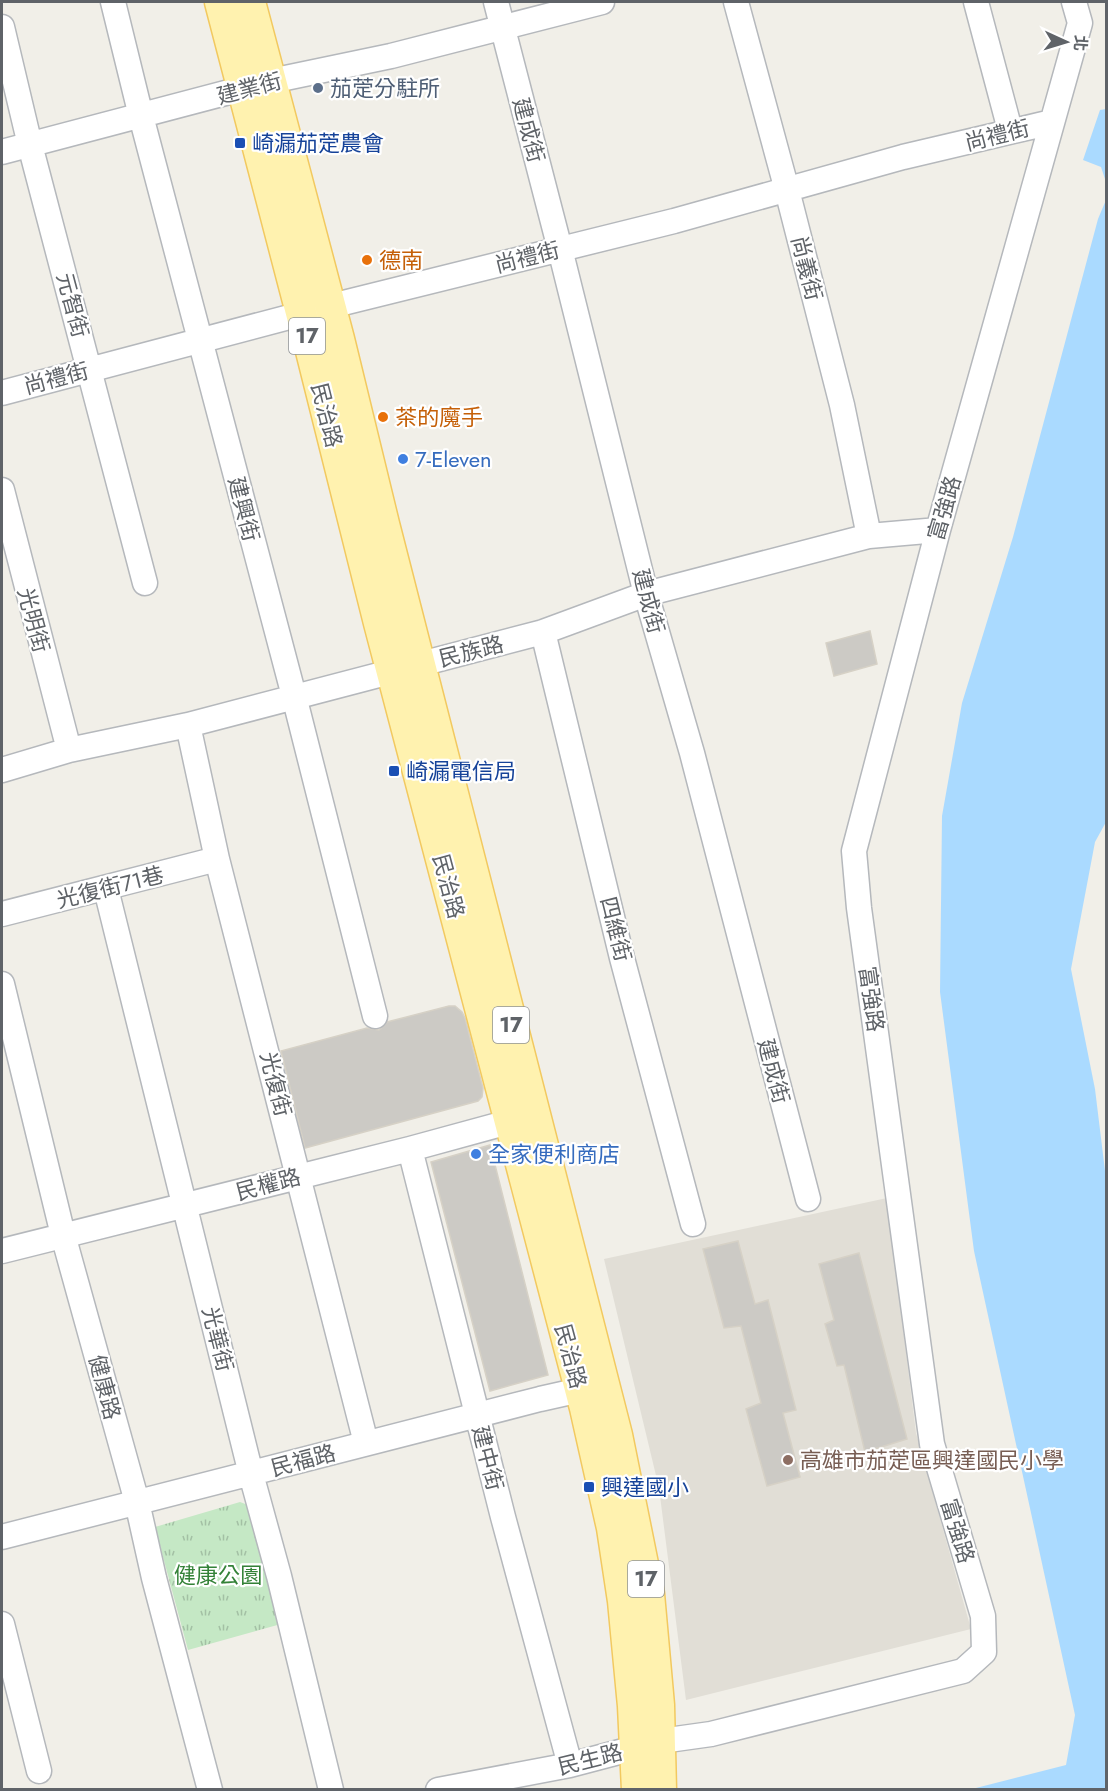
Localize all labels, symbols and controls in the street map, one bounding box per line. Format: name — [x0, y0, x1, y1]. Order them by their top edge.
north arrow — [1036, 12, 1096, 72]
text: 北 — [1068, 34, 1092, 52]
street label: 建業街 — [213, 64, 285, 112]
place label: 茄萣分駐所 — [330, 72, 440, 104]
marker: 茄萣分駐所 — [311, 81, 325, 95]
street label: 建成街 — [505, 94, 553, 166]
street label: 尚禮街 — [961, 111, 1033, 159]
place label: 崎漏茄萣農會 — [252, 127, 384, 159]
marker: 崎漏茄萣農會 — [233, 136, 247, 150]
street label: 尚義街 — [783, 232, 831, 304]
street label: 尚禮街 — [491, 233, 563, 281]
place label: 德南 — [379, 244, 423, 276]
marker: 德南 — [360, 253, 374, 267]
street label: 元智街 — [49, 269, 97, 341]
road number: 17 — [289, 318, 325, 354]
street label: 尚禮街 — [20, 354, 92, 402]
street label: 民治路 — [303, 379, 351, 451]
place label: 茶的魔手 — [395, 401, 483, 433]
marker: 茶的魔手 — [376, 410, 390, 424]
place label: 7-Eleven — [415, 443, 492, 475]
marker: 7-Eleven — [396, 452, 410, 466]
street label: 富強路 — [920, 472, 968, 544]
street label: 建興街 — [220, 473, 268, 545]
street label: 建成街 — [625, 565, 673, 637]
street label: 光明街 — [10, 584, 58, 656]
street label: 民族路 — [435, 627, 507, 675]
place label: 崎漏電信局 — [406, 755, 516, 787]
marker: 崎漏電信局 — [387, 764, 401, 778]
street label: 民治路 — [425, 850, 473, 922]
street label: 光復街71巷 — [53, 858, 167, 916]
street label: 四維街 — [592, 893, 640, 965]
street label: 富強路 — [852, 964, 892, 1034]
road number: 17 — [493, 1007, 529, 1043]
street label: 建成街 — [750, 1035, 798, 1107]
street label: 光復街 — [252, 1048, 300, 1120]
place label: 全家便利商店 — [488, 1138, 620, 1170]
marker: 全家便利商店 — [469, 1147, 483, 1161]
street label: 民權路 — [232, 1160, 304, 1208]
street label: 光華街 — [194, 1303, 242, 1375]
street label: 民治路 — [547, 1320, 595, 1392]
street label: 健康路 — [81, 1351, 129, 1423]
street label: 建中街 — [464, 1422, 512, 1494]
street label: 民福路 — [267, 1436, 339, 1484]
place label: 高雄市茄萣區興達國民小學 — [800, 1444, 1064, 1476]
marker: 高雄市茄萣區興達國民小學 — [781, 1453, 795, 1467]
place label: 興達國小 — [601, 1471, 689, 1503]
marker: 興達國小 — [582, 1480, 596, 1494]
street label: 富強路 — [933, 1495, 983, 1567]
park label: 健康公園 — [174, 1559, 262, 1591]
road number: 17 — [628, 1561, 664, 1597]
street label: 民生路 — [554, 1735, 626, 1783]

